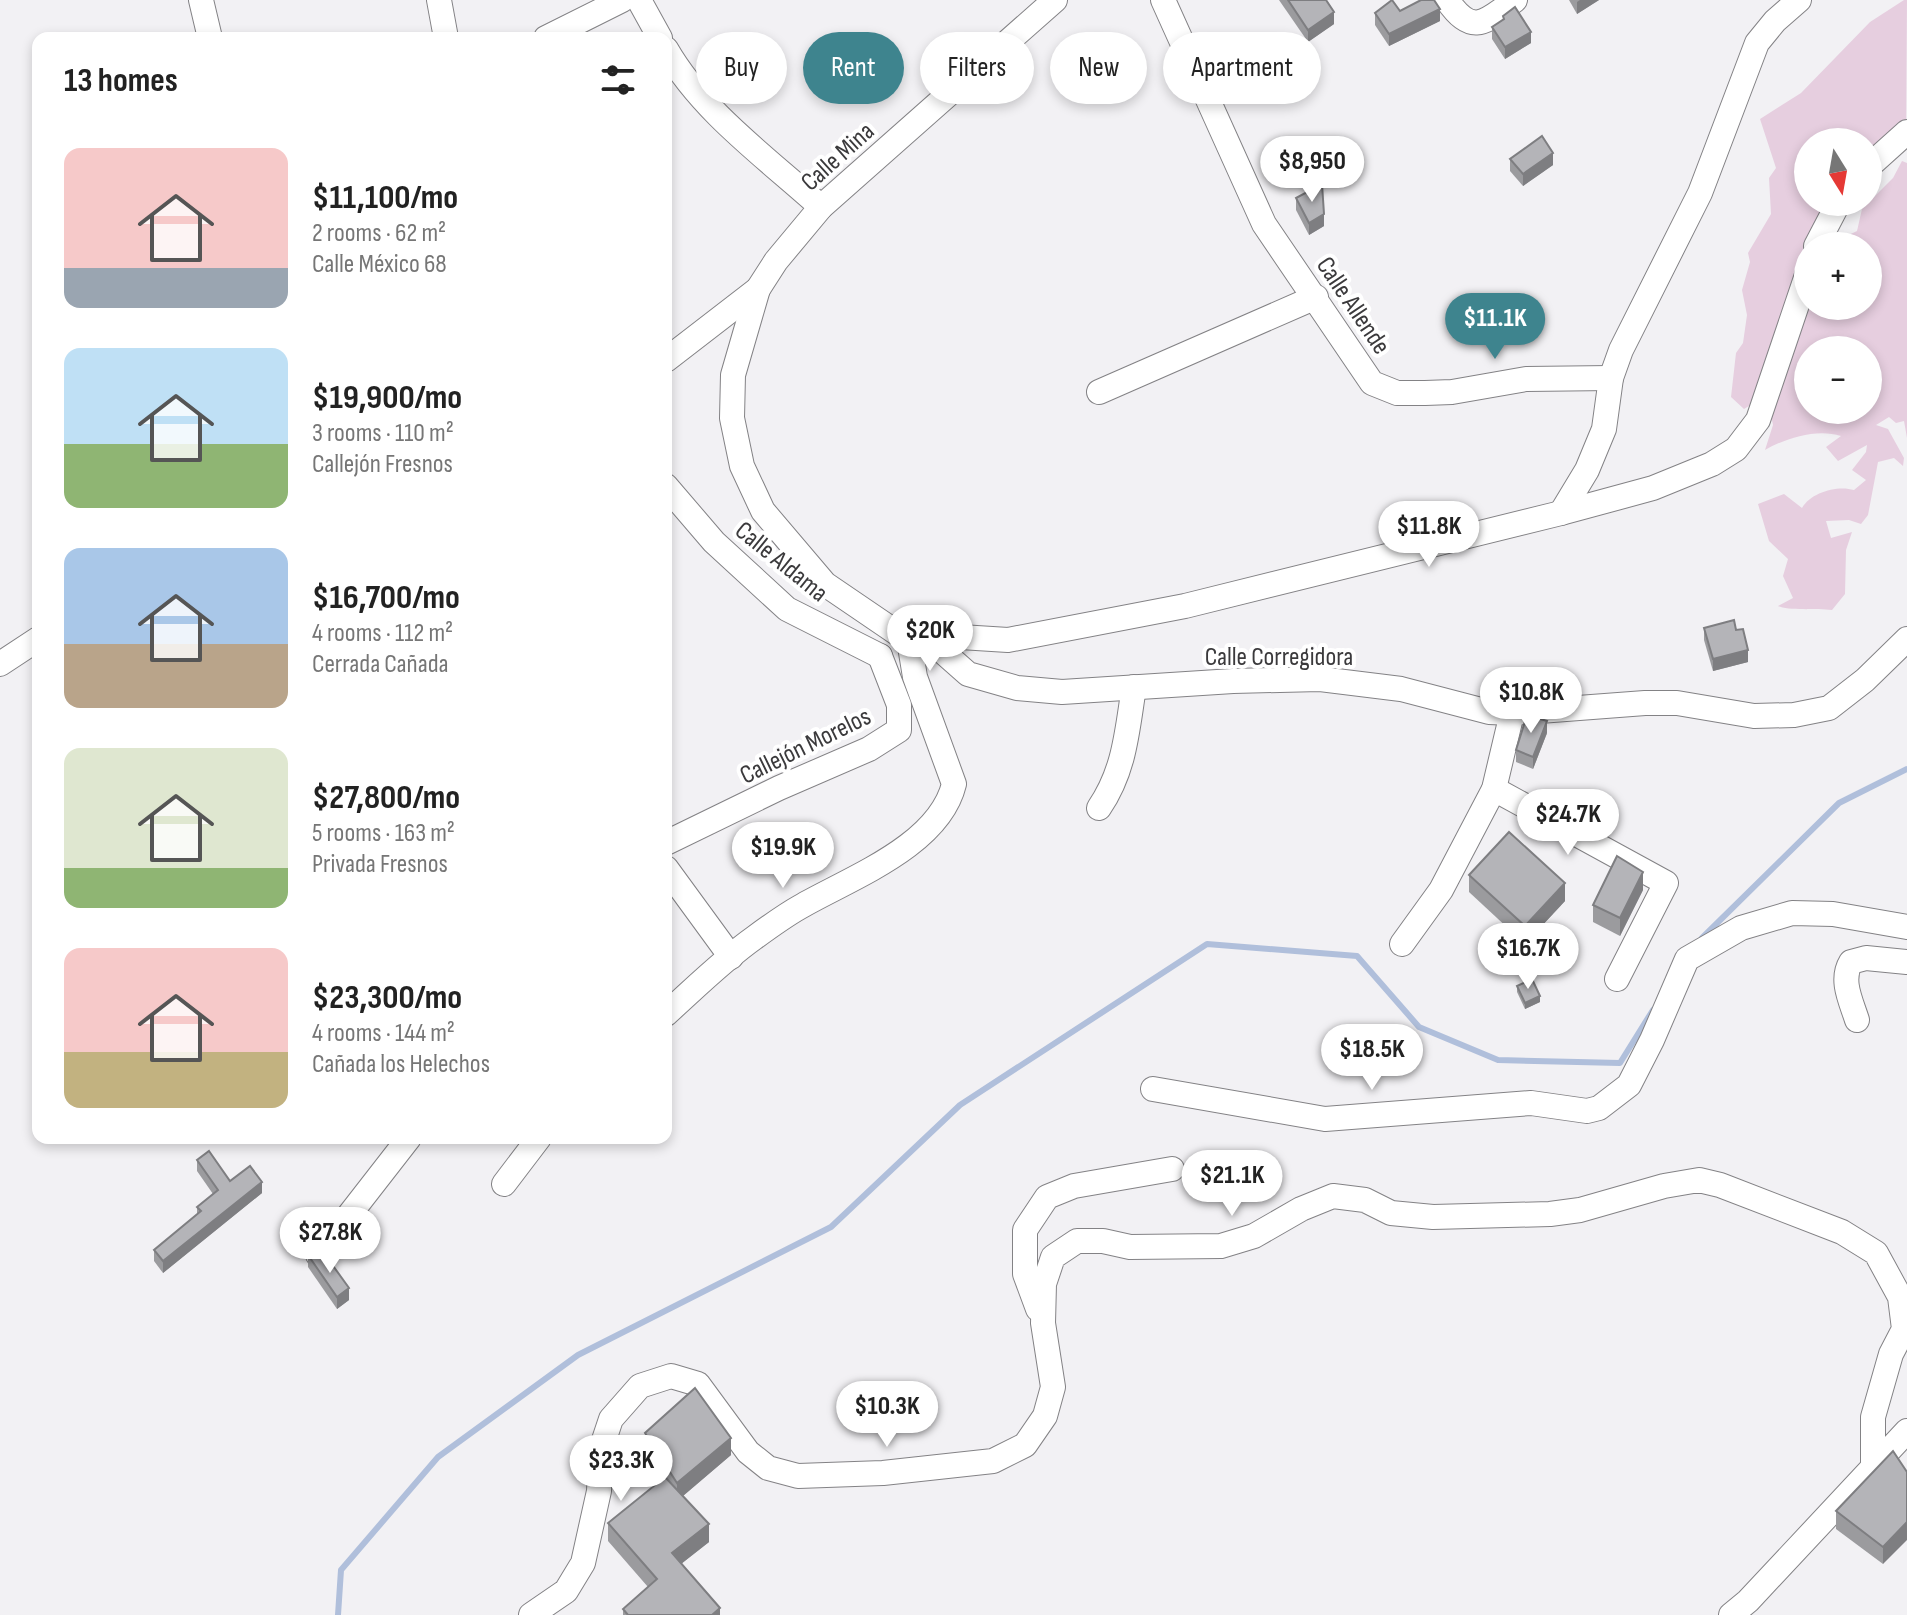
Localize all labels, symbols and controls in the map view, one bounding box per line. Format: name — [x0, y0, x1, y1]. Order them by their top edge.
chip: Buy — [696, 32, 787, 104]
chip: Rent — [803, 32, 904, 104]
chip: Filters — [920, 32, 1034, 104]
chip: New — [1050, 32, 1147, 104]
chip: Apartment — [1163, 32, 1321, 104]
icon: filters — [596, 58, 640, 102]
text: 13 homes — [64, 60, 178, 101]
street label: Calle Mina — [795, 116, 881, 198]
north arrow — [1794, 128, 1882, 216]
map controls — [1794, 128, 1882, 424]
pin: $8,950 — [1247, 136, 1377, 204]
text: $8,950 — [1278, 146, 1346, 177]
text: $11,100/mo — [312, 177, 458, 218]
icon: home — [128, 180, 224, 276]
text: 2 rooms · 62 m² — [312, 218, 446, 249]
button: + — [1794, 232, 1882, 320]
text: Calle México 68 — [312, 249, 447, 280]
street label: Calle Allende — [1309, 251, 1396, 360]
pin: $11.1K — [1430, 293, 1560, 361]
text: $11.1K — [1463, 303, 1527, 334]
button: − — [1794, 336, 1882, 424]
text: $19,900/mo — [312, 377, 462, 418]
icon: home — [128, 380, 224, 476]
text: 3 rooms · 110 m² — [312, 418, 454, 449]
text: Callejón Fresnos — [312, 449, 453, 480]
pin: $11.8K — [1364, 501, 1494, 569]
text: $11.8K — [1396, 511, 1462, 542]
street label: Calle Aldama — [728, 515, 834, 609]
text: $16,700/mo — [312, 577, 460, 618]
icon: home — [128, 580, 224, 676]
pin: $20K — [883, 605, 977, 673]
text: $20K — [905, 615, 955, 646]
text: 4 rooms · 112 m² — [312, 618, 453, 649]
street label: Calle Corregidora — [1205, 642, 1353, 673]
text: Cerrada Cañada — [312, 649, 449, 680]
pin: $10.8K — [1466, 667, 1596, 735]
text: $10.8K — [1498, 677, 1564, 708]
street label: Callejón Morelos — [735, 701, 876, 791]
text: $27,800/mo — [312, 777, 460, 818]
icon: home — [128, 780, 224, 876]
pin: $24.7K — [1503, 789, 1633, 857]
text: $24.7K — [1535, 799, 1601, 830]
text: 5 rooms · 163 m² — [312, 818, 455, 849]
pin: $19.9K — [718, 822, 848, 890]
text: $19.9K — [750, 832, 816, 863]
text: Privada Fresnos — [312, 849, 448, 880]
pin: $16.7K — [1463, 923, 1593, 991]
text: $16.7K — [1496, 933, 1560, 964]
text: $23,300/mo — [312, 977, 462, 1018]
icon: home — [128, 980, 224, 1076]
text: 4 rooms · 144 m² — [312, 1018, 455, 1049]
pin: $18.5K — [1307, 1024, 1437, 1092]
text: $18.5K — [1339, 1034, 1405, 1065]
text: Cañada los Helechos — [312, 1049, 490, 1080]
pin: $21.1K — [1167, 1150, 1297, 1218]
text: $21.1K — [1200, 1160, 1264, 1191]
pin: $27.8K — [265, 1207, 395, 1275]
text: $27.8K — [298, 1217, 362, 1248]
pin: $10.3K — [822, 1381, 952, 1449]
text: $10.3K — [854, 1391, 920, 1422]
pin: $23.3K — [556, 1435, 686, 1503]
text: $23.3K — [588, 1445, 654, 1476]

